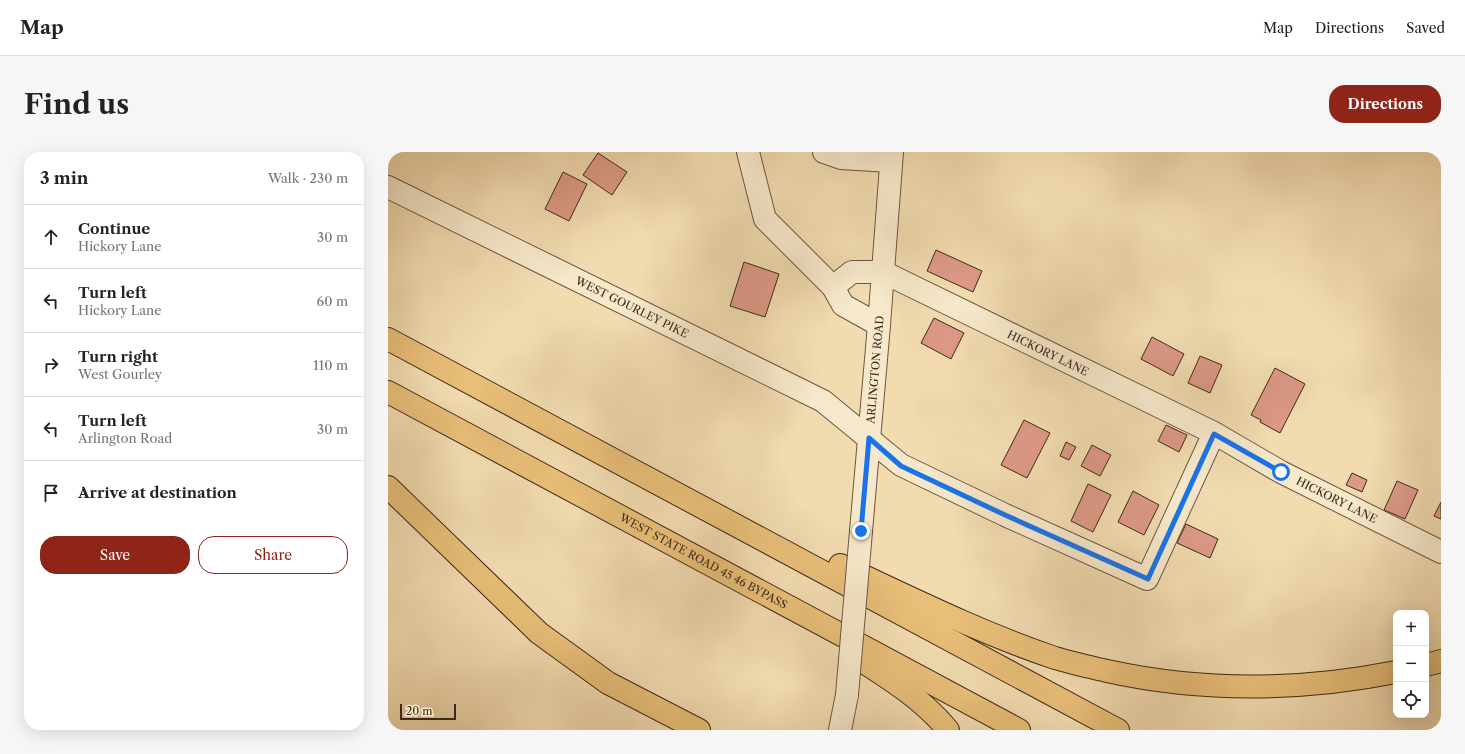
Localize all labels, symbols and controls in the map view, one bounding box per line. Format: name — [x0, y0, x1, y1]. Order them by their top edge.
text: Map — [20, 16, 64, 39]
text: Map — [1263, 19, 1293, 37]
text: Directions — [1315, 19, 1384, 37]
text: Saved — [1406, 19, 1445, 37]
button: Directions — [1329, 85, 1441, 123]
text: Find us — [24, 87, 129, 121]
text: 3 min — [40, 168, 89, 188]
text: Walk · 230 m — [268, 170, 348, 186]
text: Continue — [78, 219, 150, 238]
icon: ahead — [40, 226, 62, 248]
text: 30 m — [317, 229, 348, 245]
text: Hickory Lane — [78, 238, 161, 254]
street label: WEST GOURLEY PIKE — [572, 273, 691, 341]
text: Turn left — [78, 283, 147, 302]
icon: left — [40, 290, 62, 312]
text: 60 m — [317, 293, 348, 309]
text: Hickory Lane — [78, 302, 161, 318]
street label: ARLINGTON ROAD — [863, 315, 887, 425]
street label: HICKORY LANE — [1005, 327, 1091, 379]
text: Turn right — [78, 347, 158, 366]
icon: right — [40, 354, 62, 376]
text: 110 m — [313, 357, 348, 373]
text: West Gourley — [78, 366, 162, 382]
text: Turn left — [78, 411, 147, 430]
icon: left — [40, 418, 62, 440]
text: 30 m — [317, 421, 348, 437]
text: Arlington Road — [78, 430, 172, 446]
route start — [1272, 463, 1290, 481]
street label: HICKORY LANE — [1294, 474, 1380, 526]
icon: arrive — [40, 482, 62, 504]
text: Arrive at destination — [78, 483, 237, 502]
street label: WEST STATE ROAD 45 46 BYPASS — [616, 510, 790, 612]
route end — [852, 522, 870, 540]
button: Save — [40, 536, 190, 574]
button: Share — [198, 536, 348, 574]
map controls — [1393, 610, 1429, 718]
button: + — [1393, 610, 1429, 646]
button: − — [1393, 646, 1429, 682]
button: locate — [1393, 682, 1429, 718]
scale bar — [400, 702, 456, 721]
text: 20 m — [406, 704, 432, 718]

